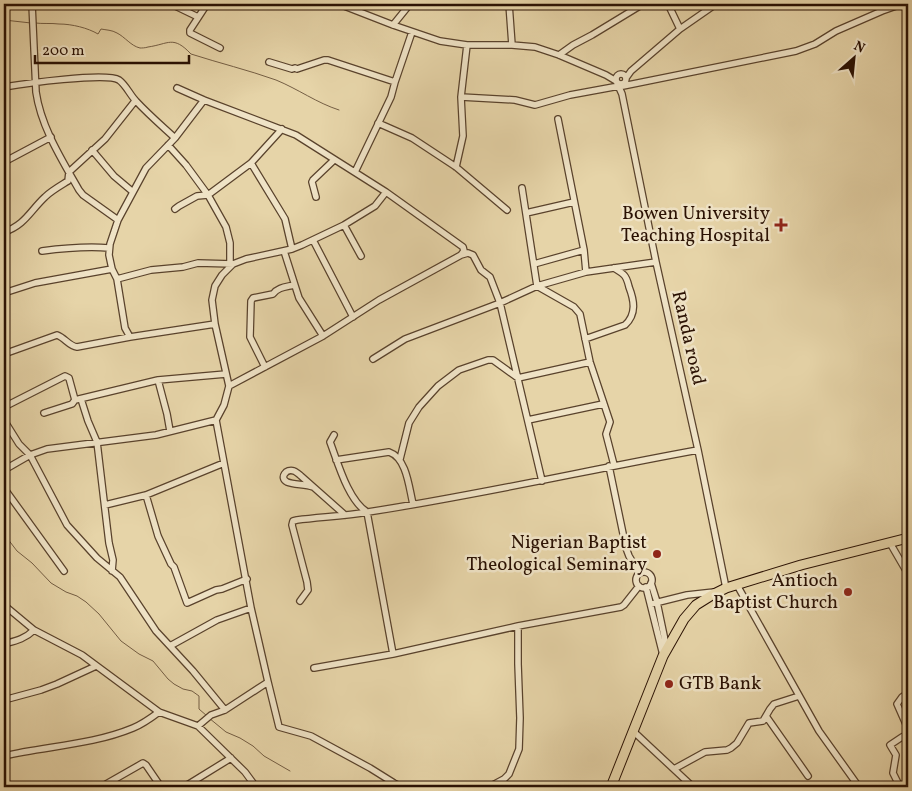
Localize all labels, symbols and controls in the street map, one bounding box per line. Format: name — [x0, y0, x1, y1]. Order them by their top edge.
scale bar — [35, 32, 189, 64]
north arrow — [830, 32, 880, 82]
text: N — [850, 37, 868, 59]
text: 200 m — [42, 41, 85, 62]
place label: Bowen University Teaching Hospital — [621, 201, 770, 249]
marker: Bowen University Teaching Hospital — [774, 218, 788, 232]
street label: Randa road — [665, 288, 711, 388]
place label: Nigerian Baptist Theological Seminary — [466, 530, 647, 578]
marker: Nigerian Baptist Theological Seminary — [651, 548, 663, 560]
place label: Antioch Baptist Church — [713, 568, 838, 616]
marker: Antioch Baptist Church — [842, 586, 854, 598]
place label: GTB Bank — [679, 671, 761, 697]
marker: GTB Bank — [663, 678, 675, 690]

